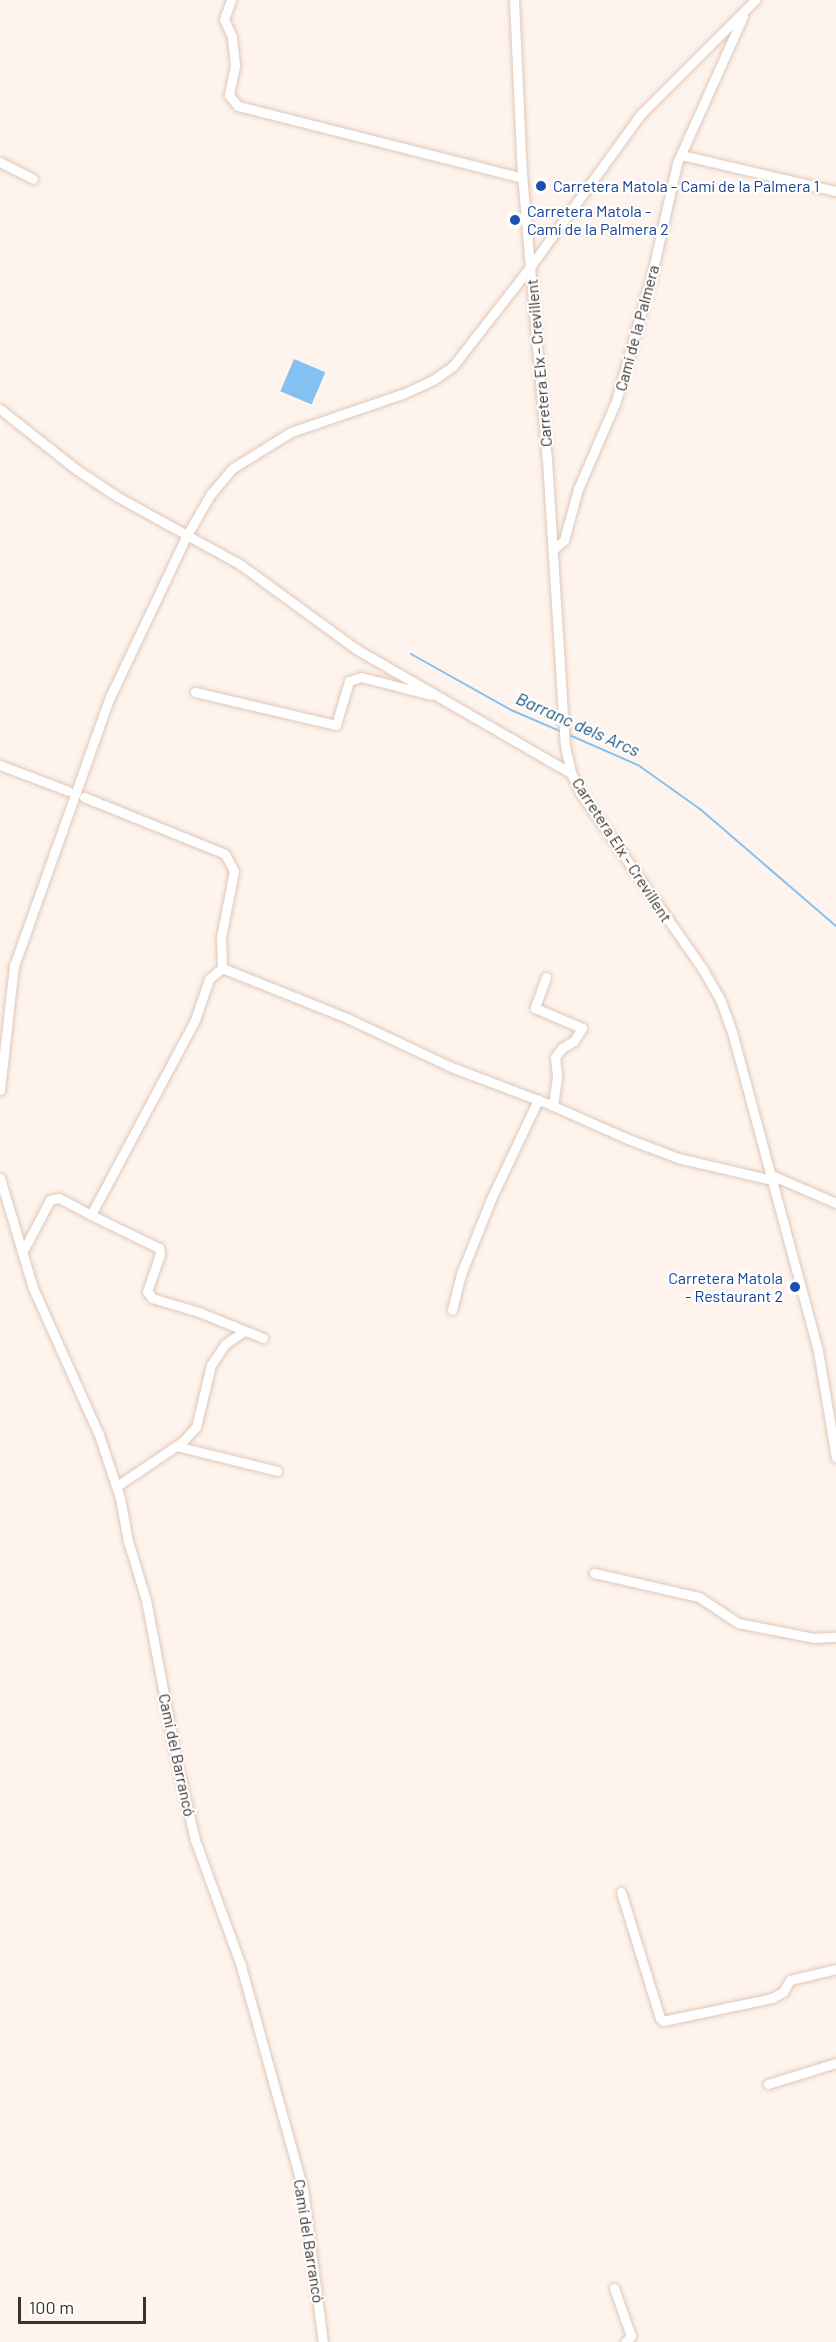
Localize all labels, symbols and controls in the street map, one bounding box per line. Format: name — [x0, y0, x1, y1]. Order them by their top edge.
place label: Carretera Matola - Camí de la Palmera 1 — [553, 176, 819, 196]
marker: Carretera Matola - Camí de la Palmera 1 — [534, 179, 548, 193]
place label: Carretera Matola - Camí de la Palmera 2 — [527, 201, 669, 239]
marker: Carretera Matola - Camí de la Palmera 2 — [508, 213, 522, 227]
street label: Camí de la Palmera — [611, 263, 663, 393]
street label: Carretera Elx - Crevillent — [522, 278, 556, 448]
water label: Barranc dels Arcs — [513, 687, 643, 761]
street label: Carretera Elx - Crevillent — [568, 774, 676, 926]
place label: Carretera Matola - Restaurant 2 — [668, 1268, 783, 1306]
marker: Carretera Matola - Restaurant 2 — [788, 1280, 802, 1294]
street label: Camí del Barrancó — [155, 1692, 199, 1818]
street label: Camí del Barrancó — [290, 2178, 328, 2304]
scale bar — [21, 2285, 148, 2323]
text: 100 m — [29, 2296, 74, 2318]

